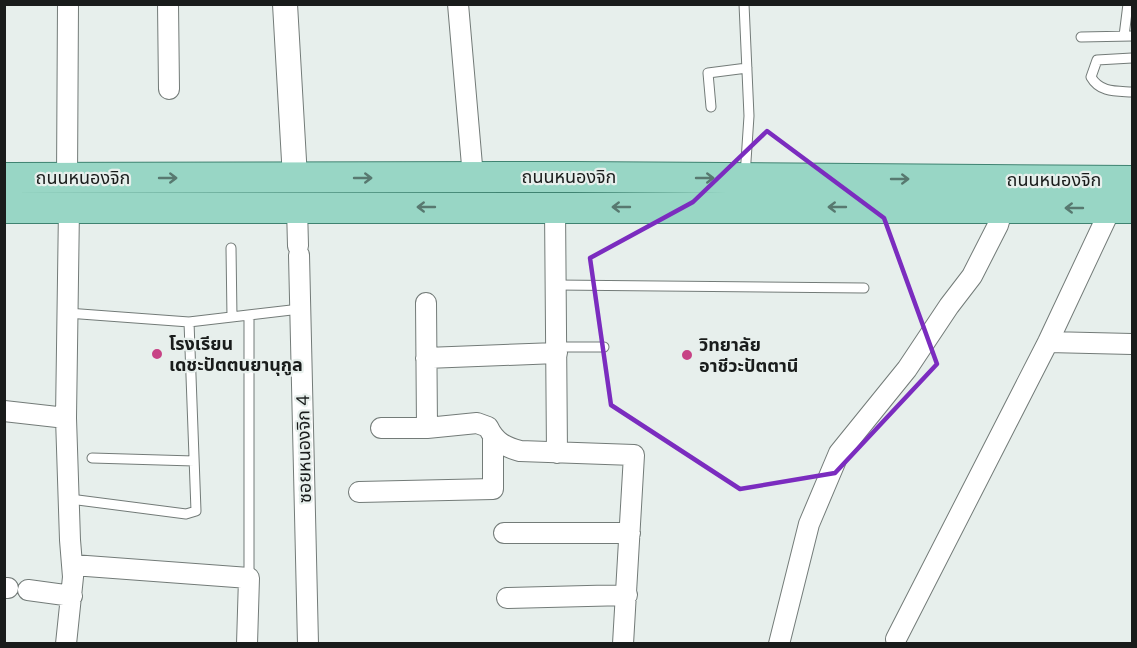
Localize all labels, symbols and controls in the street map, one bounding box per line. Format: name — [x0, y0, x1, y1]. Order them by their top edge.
street label: ถนนหนองจิก — [522, 165, 616, 187]
street label: ถนนหนองจิก — [36, 166, 130, 188]
street label: ถนนหนองจิก — [1007, 168, 1101, 190]
one-way arrow — [157, 172, 177, 184]
one-way arrow — [352, 172, 372, 184]
one-way arrow — [694, 172, 714, 184]
one-way arrow — [889, 173, 909, 185]
one-way arrow — [417, 201, 437, 213]
one-way arrow — [612, 201, 632, 213]
one-way arrow — [828, 201, 848, 213]
one-way arrow — [1065, 202, 1085, 214]
place label: โรงเรียน เดชะปัตตนยานุกูล — [169, 332, 303, 376]
place label: วิทยาลัย อาชีวะปัตตานี — [699, 333, 798, 376]
marker: โรงเรียน เดชะปัตตนยานุกูล — [150, 347, 164, 361]
marker: วิทยาลัย อาชีวะปัตตานี — [680, 348, 694, 362]
street label: ซอยหนองจิก 4 — [291, 395, 315, 503]

